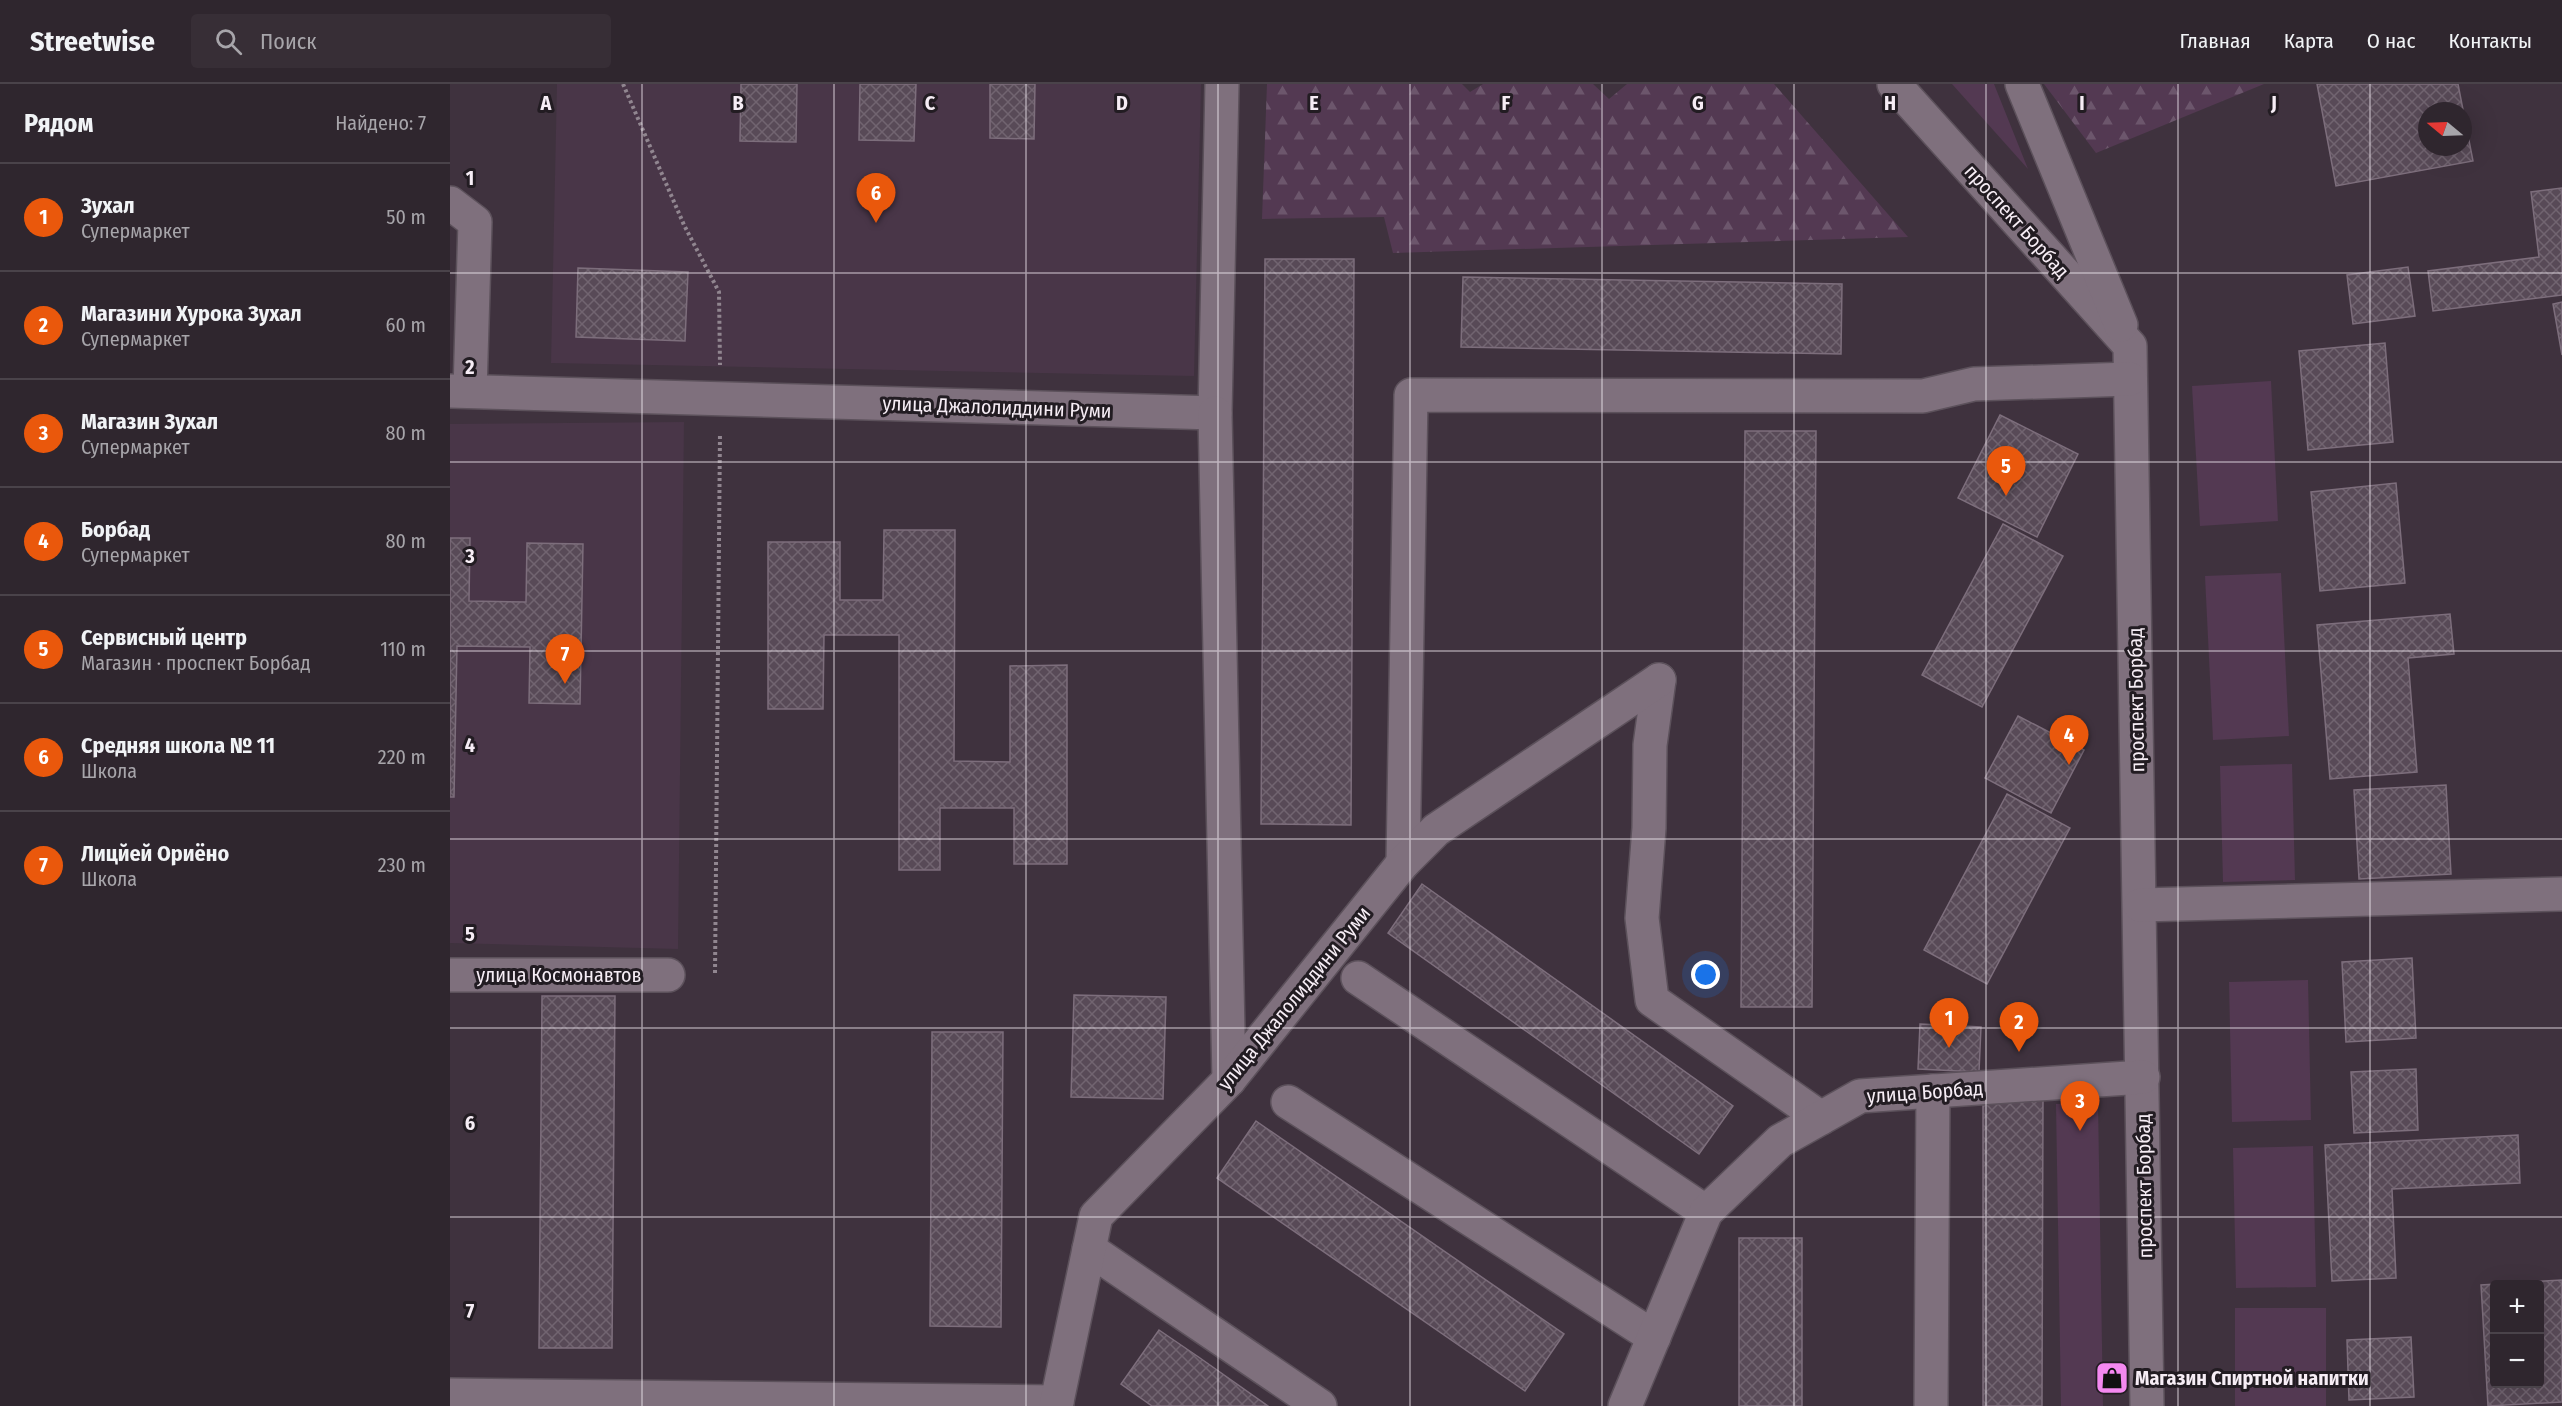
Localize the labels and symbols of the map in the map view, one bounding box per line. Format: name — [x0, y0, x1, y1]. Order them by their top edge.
text: A — [540, 91, 553, 115]
text: B — [732, 91, 744, 115]
text: C — [925, 91, 936, 115]
text: D — [1116, 91, 1128, 115]
text: E — [1309, 91, 1319, 115]
text: F — [1502, 91, 1511, 115]
text: G — [1692, 91, 1704, 115]
text: H — [1884, 91, 1896, 115]
text: I — [2079, 91, 2085, 115]
text: J — [2270, 91, 2277, 115]
north arrow — [2418, 102, 2472, 156]
street label: проспект Борбад — [1960, 159, 2074, 283]
text: 1 — [466, 166, 474, 190]
pin: 6 — [856, 174, 896, 223]
text: 2 — [464, 355, 475, 379]
street label: улица Джалолиддини Руми — [882, 391, 1112, 423]
pin: 5 — [1986, 446, 2026, 496]
text: 3 — [464, 544, 475, 568]
street label: проспект Борбад — [2123, 627, 2149, 773]
pin: 7 — [546, 634, 584, 684]
pin: 4 — [2050, 716, 2088, 765]
text: 4 — [465, 733, 475, 757]
street label: улица Джалолиддини Руми — [1213, 901, 1375, 1095]
text: 5 — [465, 922, 475, 946]
your location — [1691, 960, 1720, 989]
street label: улица Космонавтов — [476, 963, 642, 987]
pin: 1 — [1930, 998, 1968, 1048]
pin: 2 — [2000, 1002, 2038, 1052]
street label: улица Борбад — [1866, 1076, 1984, 1108]
pin: 3 — [2060, 1082, 2100, 1131]
text: 6 — [465, 1111, 475, 1135]
street label: проспект Борбад — [2131, 1113, 2157, 1259]
text: 7 — [466, 1299, 475, 1323]
shop icon: Магазин Спиртной напитки — [2094, 1360, 2130, 1396]
place label: Магазин Спиртной напитки — [2135, 1366, 2369, 1390]

